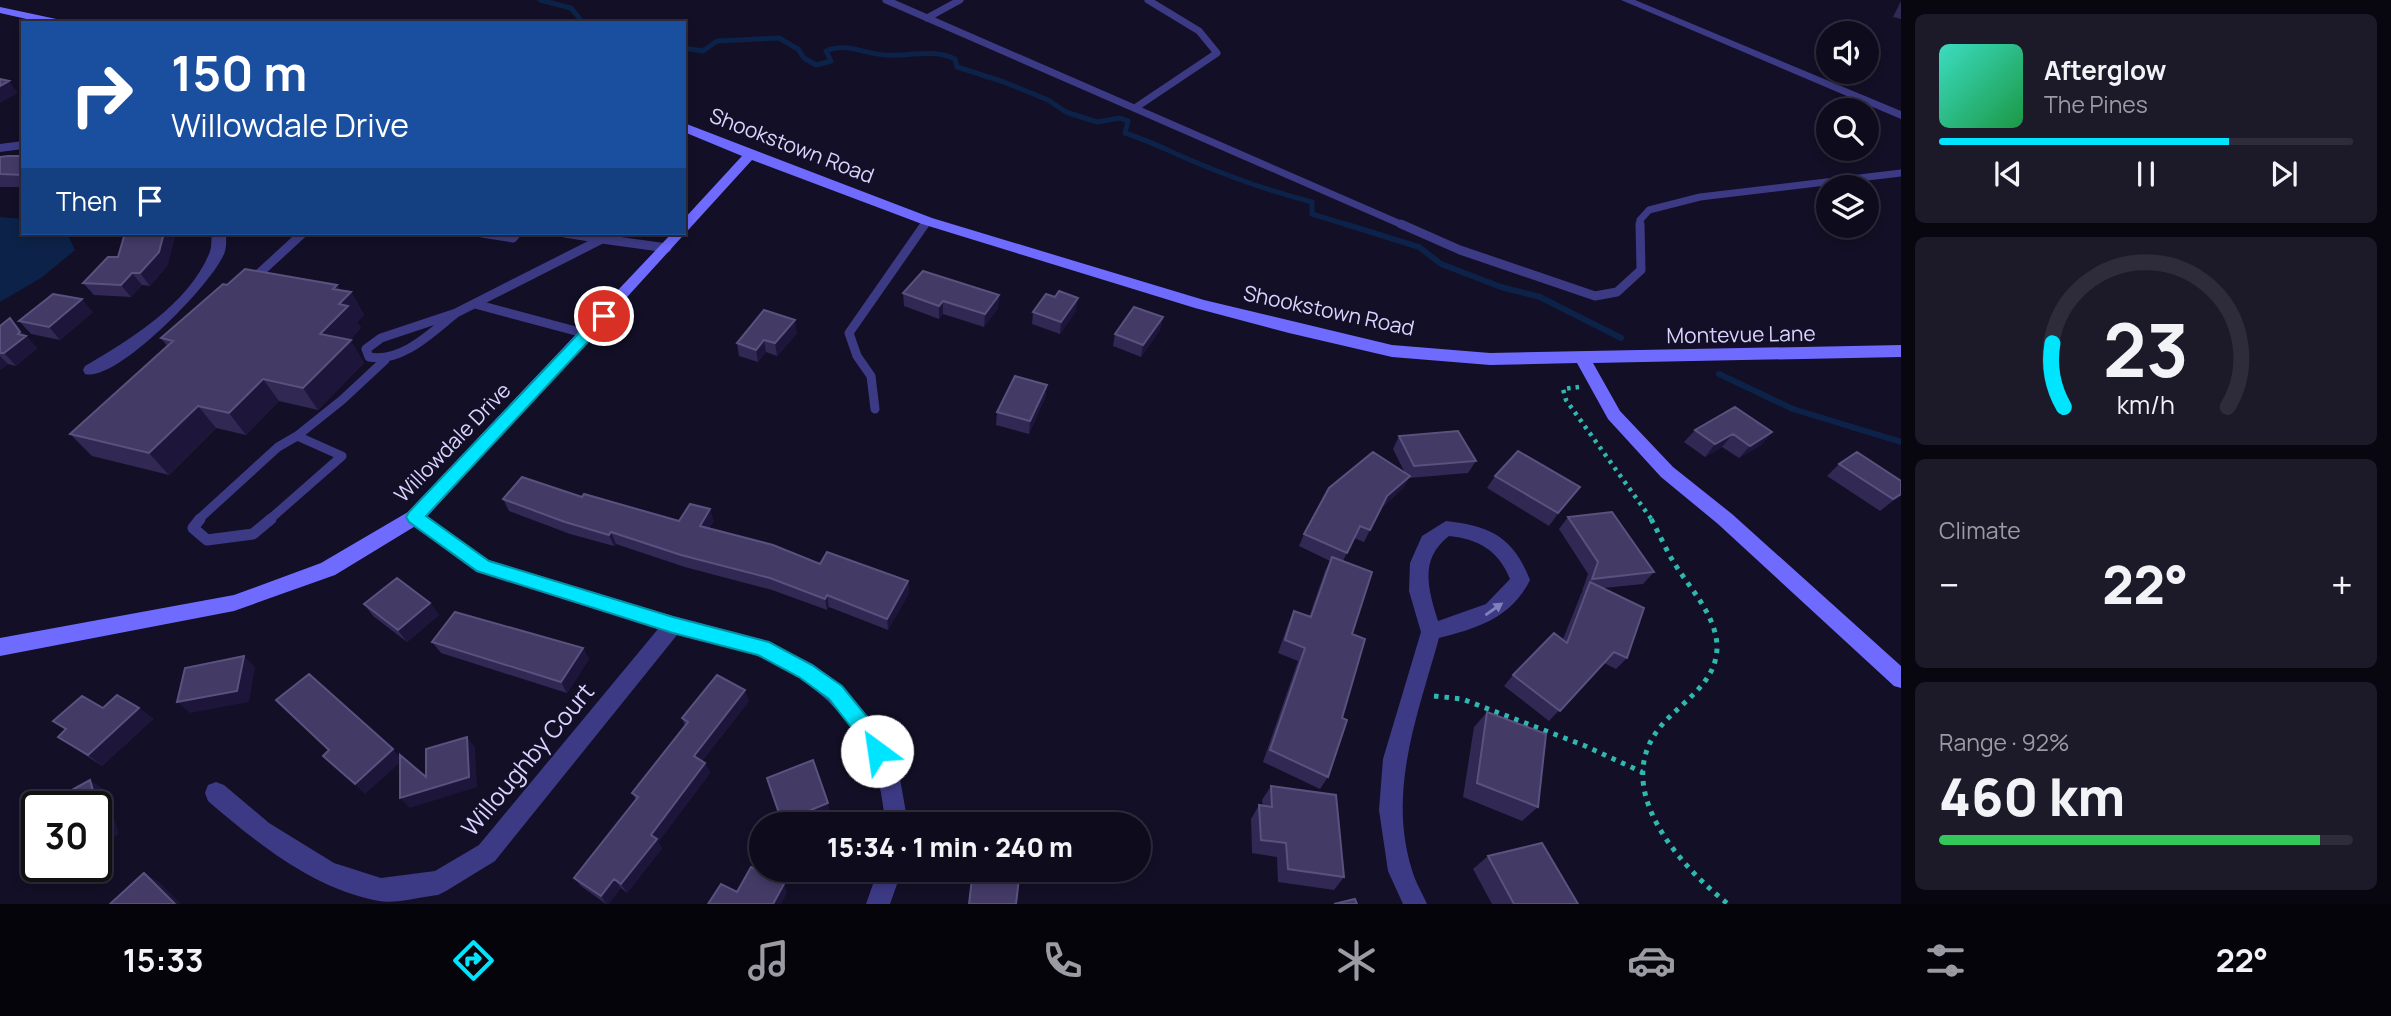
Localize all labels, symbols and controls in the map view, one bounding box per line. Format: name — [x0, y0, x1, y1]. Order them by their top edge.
map controls — [1816, 21, 1879, 238]
button: sound — [1816, 21, 1879, 84]
text: 150 m — [171, 39, 307, 106]
icon: right — [56, 49, 147, 140]
text: Afterglow — [2044, 52, 2166, 88]
text: The Pines — [2044, 88, 2148, 120]
button: search — [1816, 98, 1879, 161]
street label: Shookstown Road — [706, 101, 878, 189]
text: Willowdale Drive — [171, 103, 409, 147]
icon: previous — [1989, 155, 2027, 193]
icon: pause — [2127, 155, 2165, 193]
icon: next — [2265, 155, 2303, 193]
button: layers — [1816, 175, 1879, 238]
icon: arrive — [131, 182, 169, 220]
text: Then — [56, 183, 117, 219]
street label: Shookstown Road — [1241, 278, 1417, 342]
pin — [574, 286, 634, 346]
icon: arrive — [585, 297, 623, 335]
text: 23 — [2103, 299, 2189, 399]
street label: Montevue Lane — [1666, 319, 1816, 349]
street label: Willowdale Drive — [388, 376, 516, 508]
text: km/h — [2117, 387, 2175, 422]
text: Climate — [1939, 514, 2021, 546]
text: 22° — [2102, 549, 2188, 620]
text: − — [1939, 558, 1960, 610]
text: + — [2331, 558, 2353, 610]
one-way arrow — [1485, 602, 1503, 616]
street label: Willoughby Court — [453, 675, 601, 843]
position arrow — [840, 714, 914, 788]
text: Range · 92% — [1939, 726, 2070, 758]
text: 460 km — [1939, 761, 2125, 832]
speed limit sign: 30 — [21, 791, 112, 882]
text: 15:34 · 1 min · 240 m — [827, 829, 1073, 865]
icon: directions — [449, 936, 498, 985]
icon: music — [744, 936, 793, 985]
icon: phone — [1038, 936, 1087, 985]
icon: climate — [1332, 936, 1381, 985]
icon: car — [1627, 936, 1676, 985]
icon: filters — [1921, 936, 1970, 985]
text: 15:33 — [123, 938, 204, 982]
text: 22° — [2216, 938, 2268, 982]

